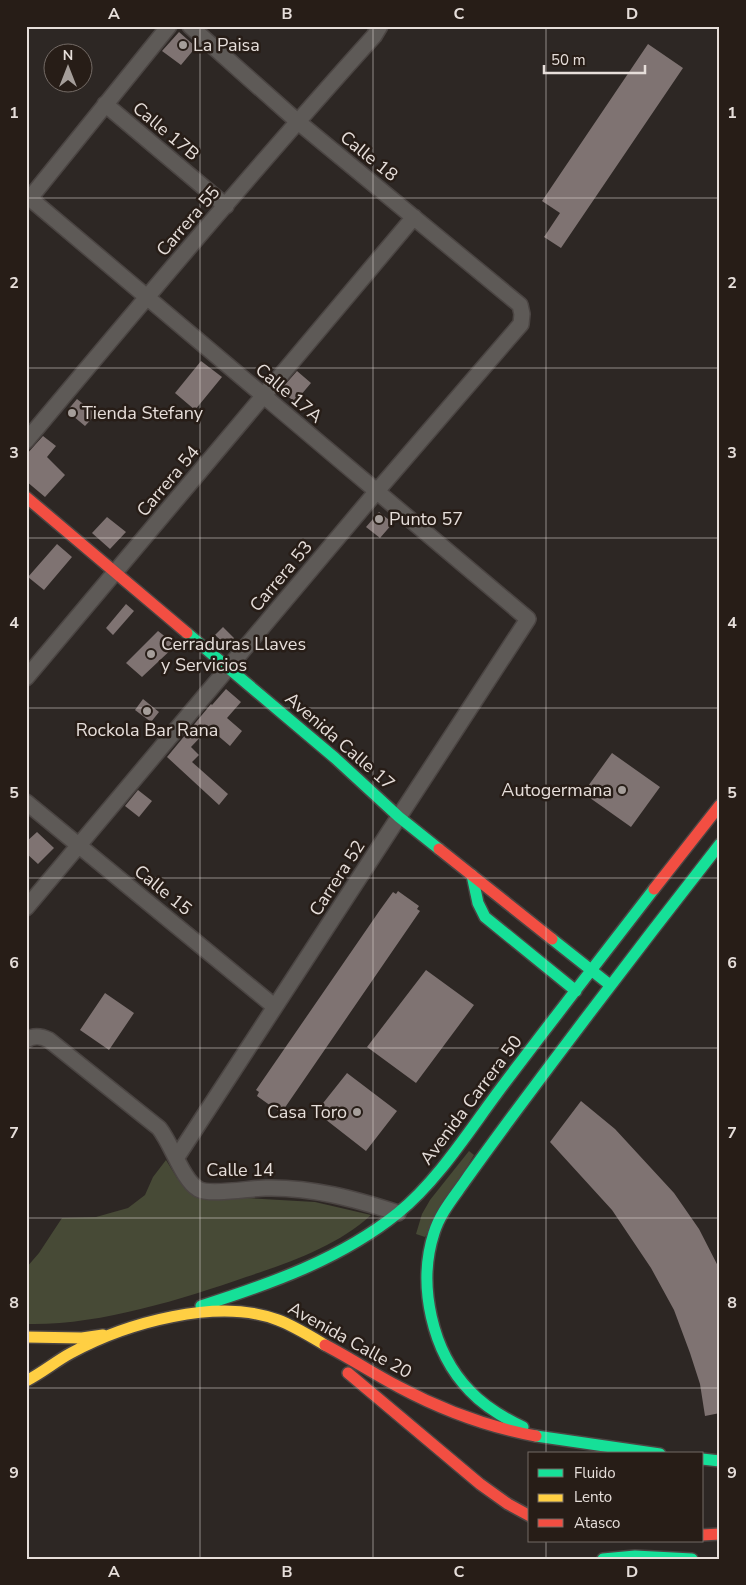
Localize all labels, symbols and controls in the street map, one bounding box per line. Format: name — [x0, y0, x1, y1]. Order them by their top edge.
text: A — [108, 3, 120, 25]
text: B — [281, 3, 293, 25]
text: C — [454, 3, 465, 25]
text: D — [626, 3, 638, 25]
place label: La Paisa — [193, 33, 260, 57]
marker: La Paisa — [177, 39, 189, 51]
north arrow — [42, 42, 92, 92]
scale bar — [544, 42, 645, 74]
text: N — [63, 46, 73, 65]
text: 50 m — [551, 50, 586, 70]
street label: Calle 17B — [128, 96, 204, 166]
text: 1 — [9, 102, 19, 124]
text: 1 — [727, 102, 737, 124]
street label: Calle 18 — [335, 125, 403, 187]
street label: Carrera 55 — [151, 181, 225, 261]
text: 2 — [9, 272, 19, 294]
text: 2 — [727, 272, 737, 294]
street label: Calle 17A — [250, 358, 328, 428]
place label: Tienda Stefany — [82, 401, 204, 425]
marker: Tienda Stefany — [66, 407, 78, 419]
street label: Carrera 54 — [131, 440, 205, 522]
text: 3 — [9, 442, 19, 464]
text: 3 — [727, 442, 737, 464]
place label: Punto 57 — [389, 507, 463, 531]
marker: Punto 57 — [373, 513, 385, 525]
street label: Carrera 53 — [244, 535, 318, 617]
text: 4 — [9, 612, 19, 634]
text: 4 — [727, 612, 737, 634]
place label: Cerraduras Llaves y Servicios — [161, 632, 306, 677]
marker: Cerraduras Llaves y Servicios — [145, 648, 157, 660]
street label: Avenida Calle 17 — [280, 687, 400, 795]
marker: Rockola Bar Rana — [141, 705, 153, 717]
place label: Rockola Bar Rana — [76, 718, 218, 742]
place label: Autogermana — [501, 778, 612, 802]
text: 5 — [9, 782, 19, 804]
text: 5 — [727, 782, 737, 804]
marker: Autogermana — [616, 784, 628, 796]
street label: Carrera 52 — [304, 835, 370, 921]
street label: Calle 15 — [129, 859, 197, 921]
text: 6 — [9, 952, 19, 974]
text: 6 — [727, 952, 737, 974]
street label: Avenida Carrera 50 — [414, 1030, 528, 1170]
place label: Casa Toro — [267, 1100, 347, 1124]
marker: Casa Toro — [351, 1106, 363, 1118]
text: 7 — [9, 1122, 19, 1144]
text: 7 — [727, 1122, 737, 1144]
street label: Calle 14 — [206, 1158, 274, 1182]
text: 8 — [9, 1292, 19, 1314]
text: 8 — [727, 1292, 737, 1314]
street label: Avenida Calle 20 — [284, 1296, 416, 1384]
legend — [528, 1452, 704, 1542]
text: 9 — [9, 1462, 19, 1484]
text: 9 — [727, 1462, 737, 1484]
text: Fluido — [574, 1463, 616, 1483]
text: Lento — [574, 1487, 612, 1507]
text: Atasco — [574, 1513, 620, 1533]
text: A — [108, 1561, 120, 1583]
text: B — [281, 1561, 293, 1583]
text: C — [454, 1561, 465, 1583]
text: D — [626, 1561, 638, 1583]

